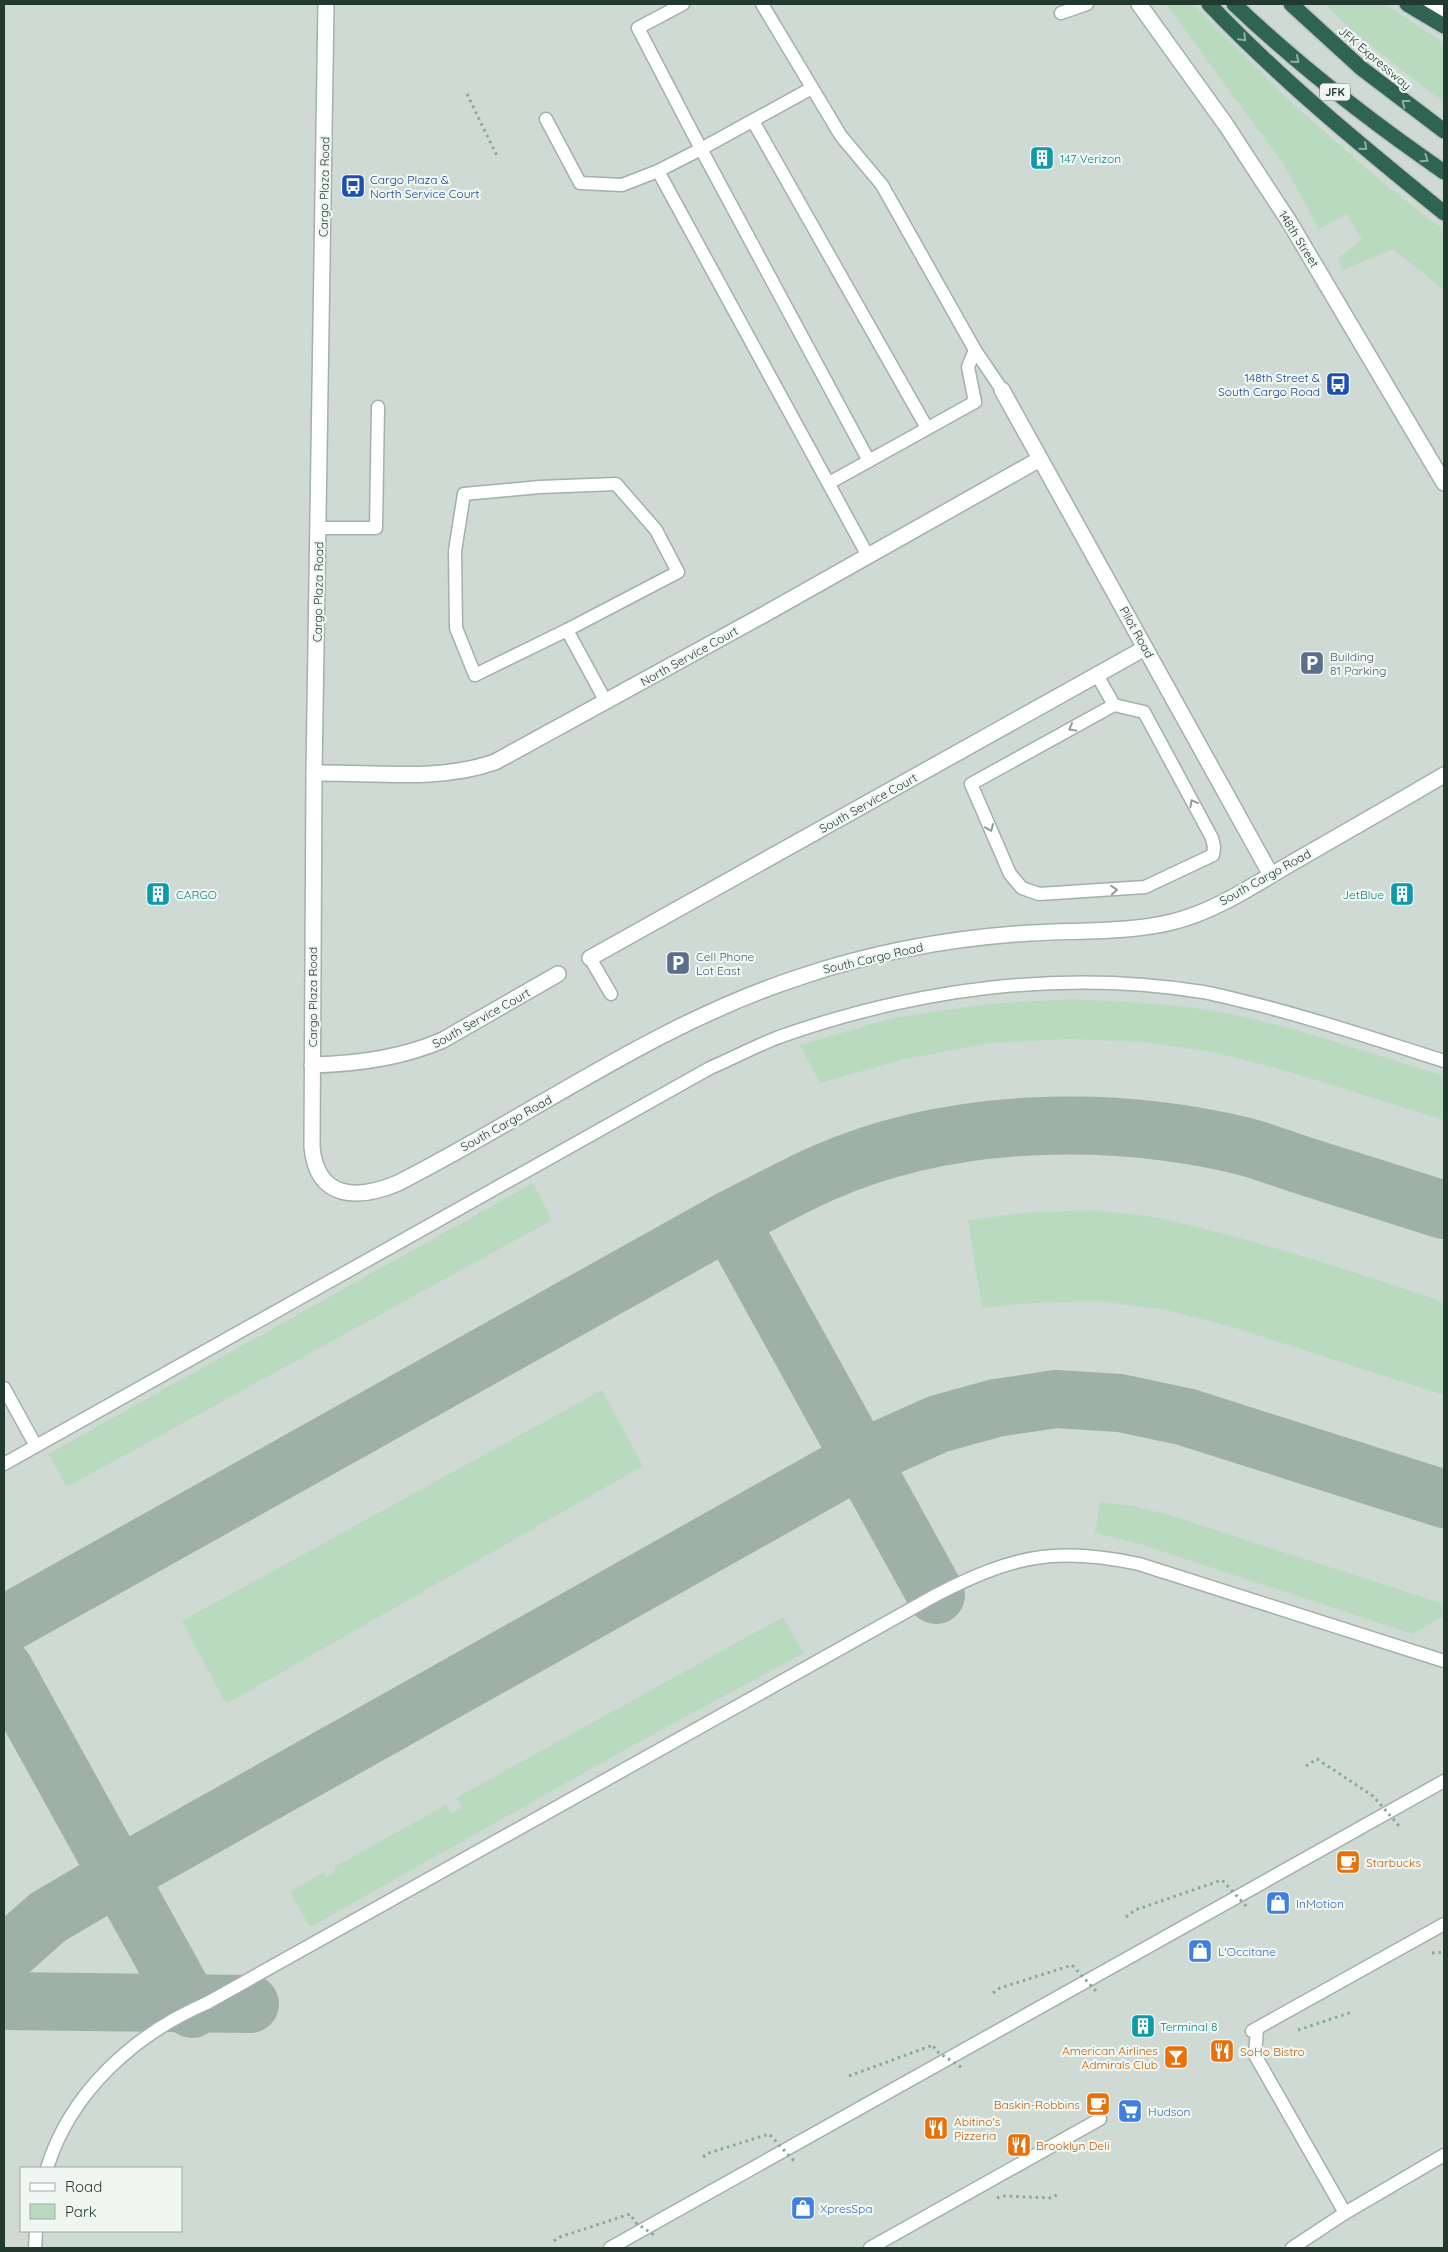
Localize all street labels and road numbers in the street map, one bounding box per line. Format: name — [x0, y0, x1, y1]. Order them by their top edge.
street label: JFK Expressway — [1336, 23, 1414, 93]
road number: JFK — [1320, 84, 1350, 100]
street label: Cargo Plaza Road — [316, 137, 332, 237]
street label: 148th Street — [1276, 208, 1322, 270]
street label: Cargo Plaza Road — [310, 542, 326, 642]
street label: Pilot Road — [1117, 604, 1157, 660]
street label: North Service Court — [638, 623, 740, 689]
street label: South Service Court — [816, 770, 920, 836]
street label: South Cargo Road — [1217, 846, 1313, 908]
street label: South Cargo Road — [822, 939, 924, 977]
street label: Cargo Plaza Road — [305, 947, 320, 1047]
street label: South Service Court — [429, 985, 533, 1051]
street label: South Cargo Road — [458, 1092, 554, 1154]

